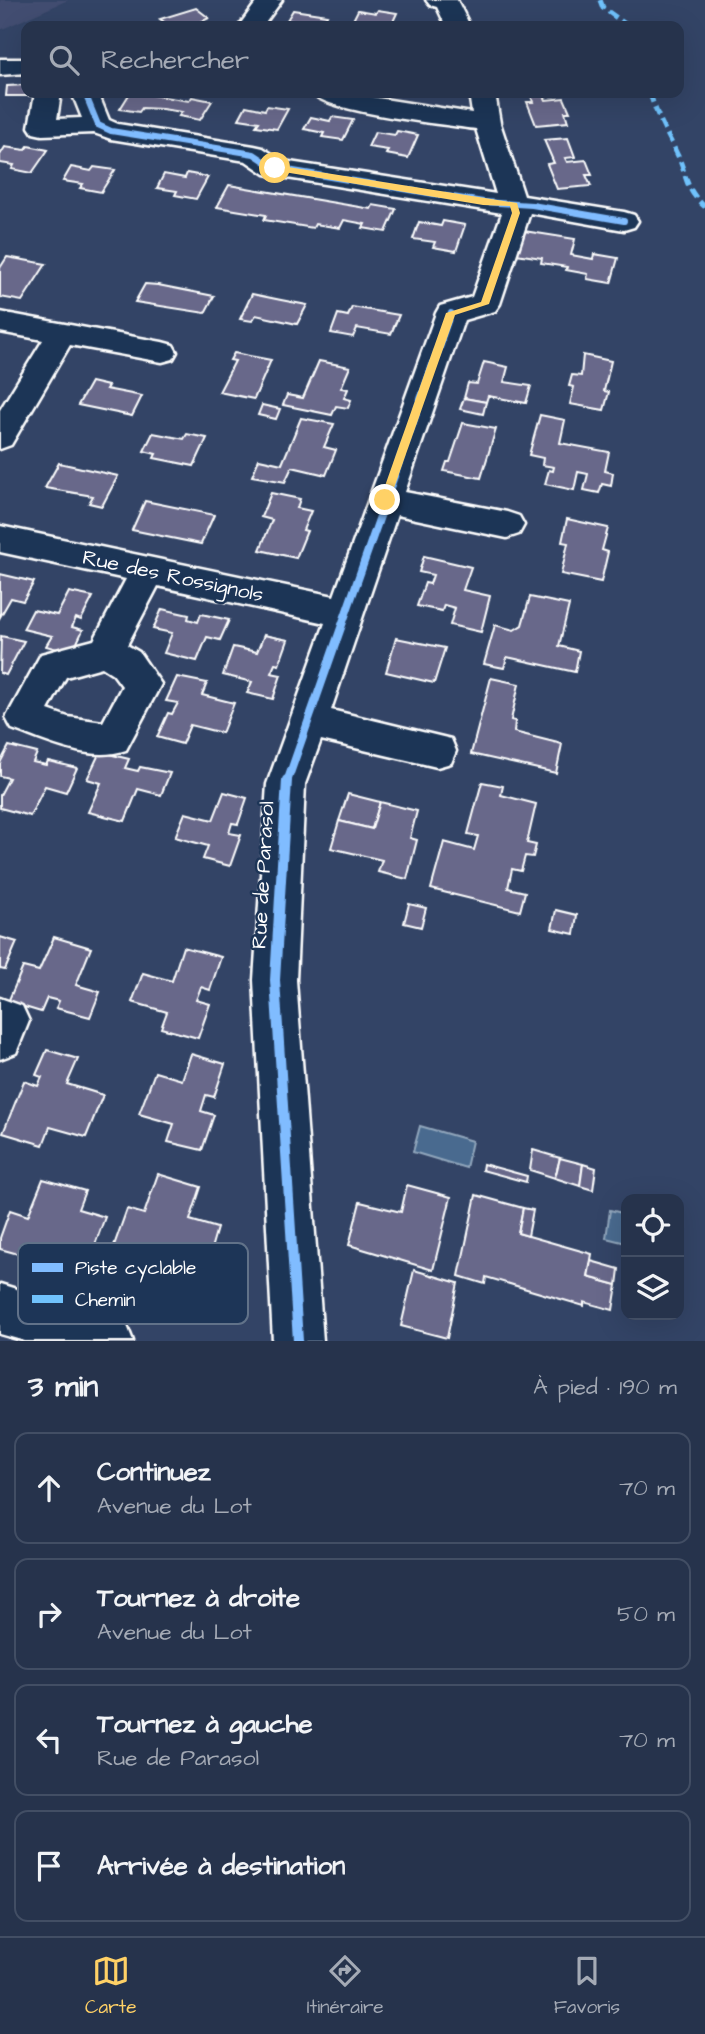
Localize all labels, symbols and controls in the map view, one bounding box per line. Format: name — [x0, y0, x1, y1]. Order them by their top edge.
search box — [21, 21, 684, 98]
icon: search — [45, 41, 83, 79]
text: Rechercher — [101, 42, 249, 78]
route start — [259, 152, 290, 183]
route end — [369, 484, 400, 515]
street label: Rue des Rossignols — [79, 543, 266, 611]
street label: Rue de Parasol — [245, 800, 281, 950]
map controls — [621, 1194, 684, 1320]
button: locate — [621, 1194, 684, 1257]
legend — [18, 1243, 248, 1324]
text: Piste cyclable — [75, 1255, 196, 1283]
button: layers — [621, 1257, 684, 1320]
text: Chemin — [75, 1287, 135, 1314]
text: 3 min — [28, 1366, 98, 1408]
text: À pied · 190 m — [533, 1371, 677, 1403]
text: Continuez — [97, 1454, 211, 1490]
icon: ahead — [30, 1469, 68, 1507]
text: 70 m — [619, 1472, 675, 1504]
text: Avenue du Lot — [97, 1490, 252, 1522]
text: Tournez à droite — [97, 1580, 300, 1616]
icon: right — [30, 1595, 68, 1633]
text: 50 m — [617, 1598, 675, 1630]
text: Avenue du Lot — [97, 1616, 252, 1648]
text: Tournez à gauche — [97, 1706, 313, 1742]
icon: left — [30, 1721, 68, 1759]
text: 70 m — [619, 1724, 675, 1756]
text: Rue de Parasol — [97, 1742, 259, 1774]
icon: arrive — [30, 1847, 68, 1885]
text: Arrivée à destination — [97, 1848, 345, 1884]
tab: Carte — [85, 1952, 137, 2021]
tab: Itinéraire — [307, 1952, 384, 2021]
tab: Favoris — [554, 1952, 620, 2021]

